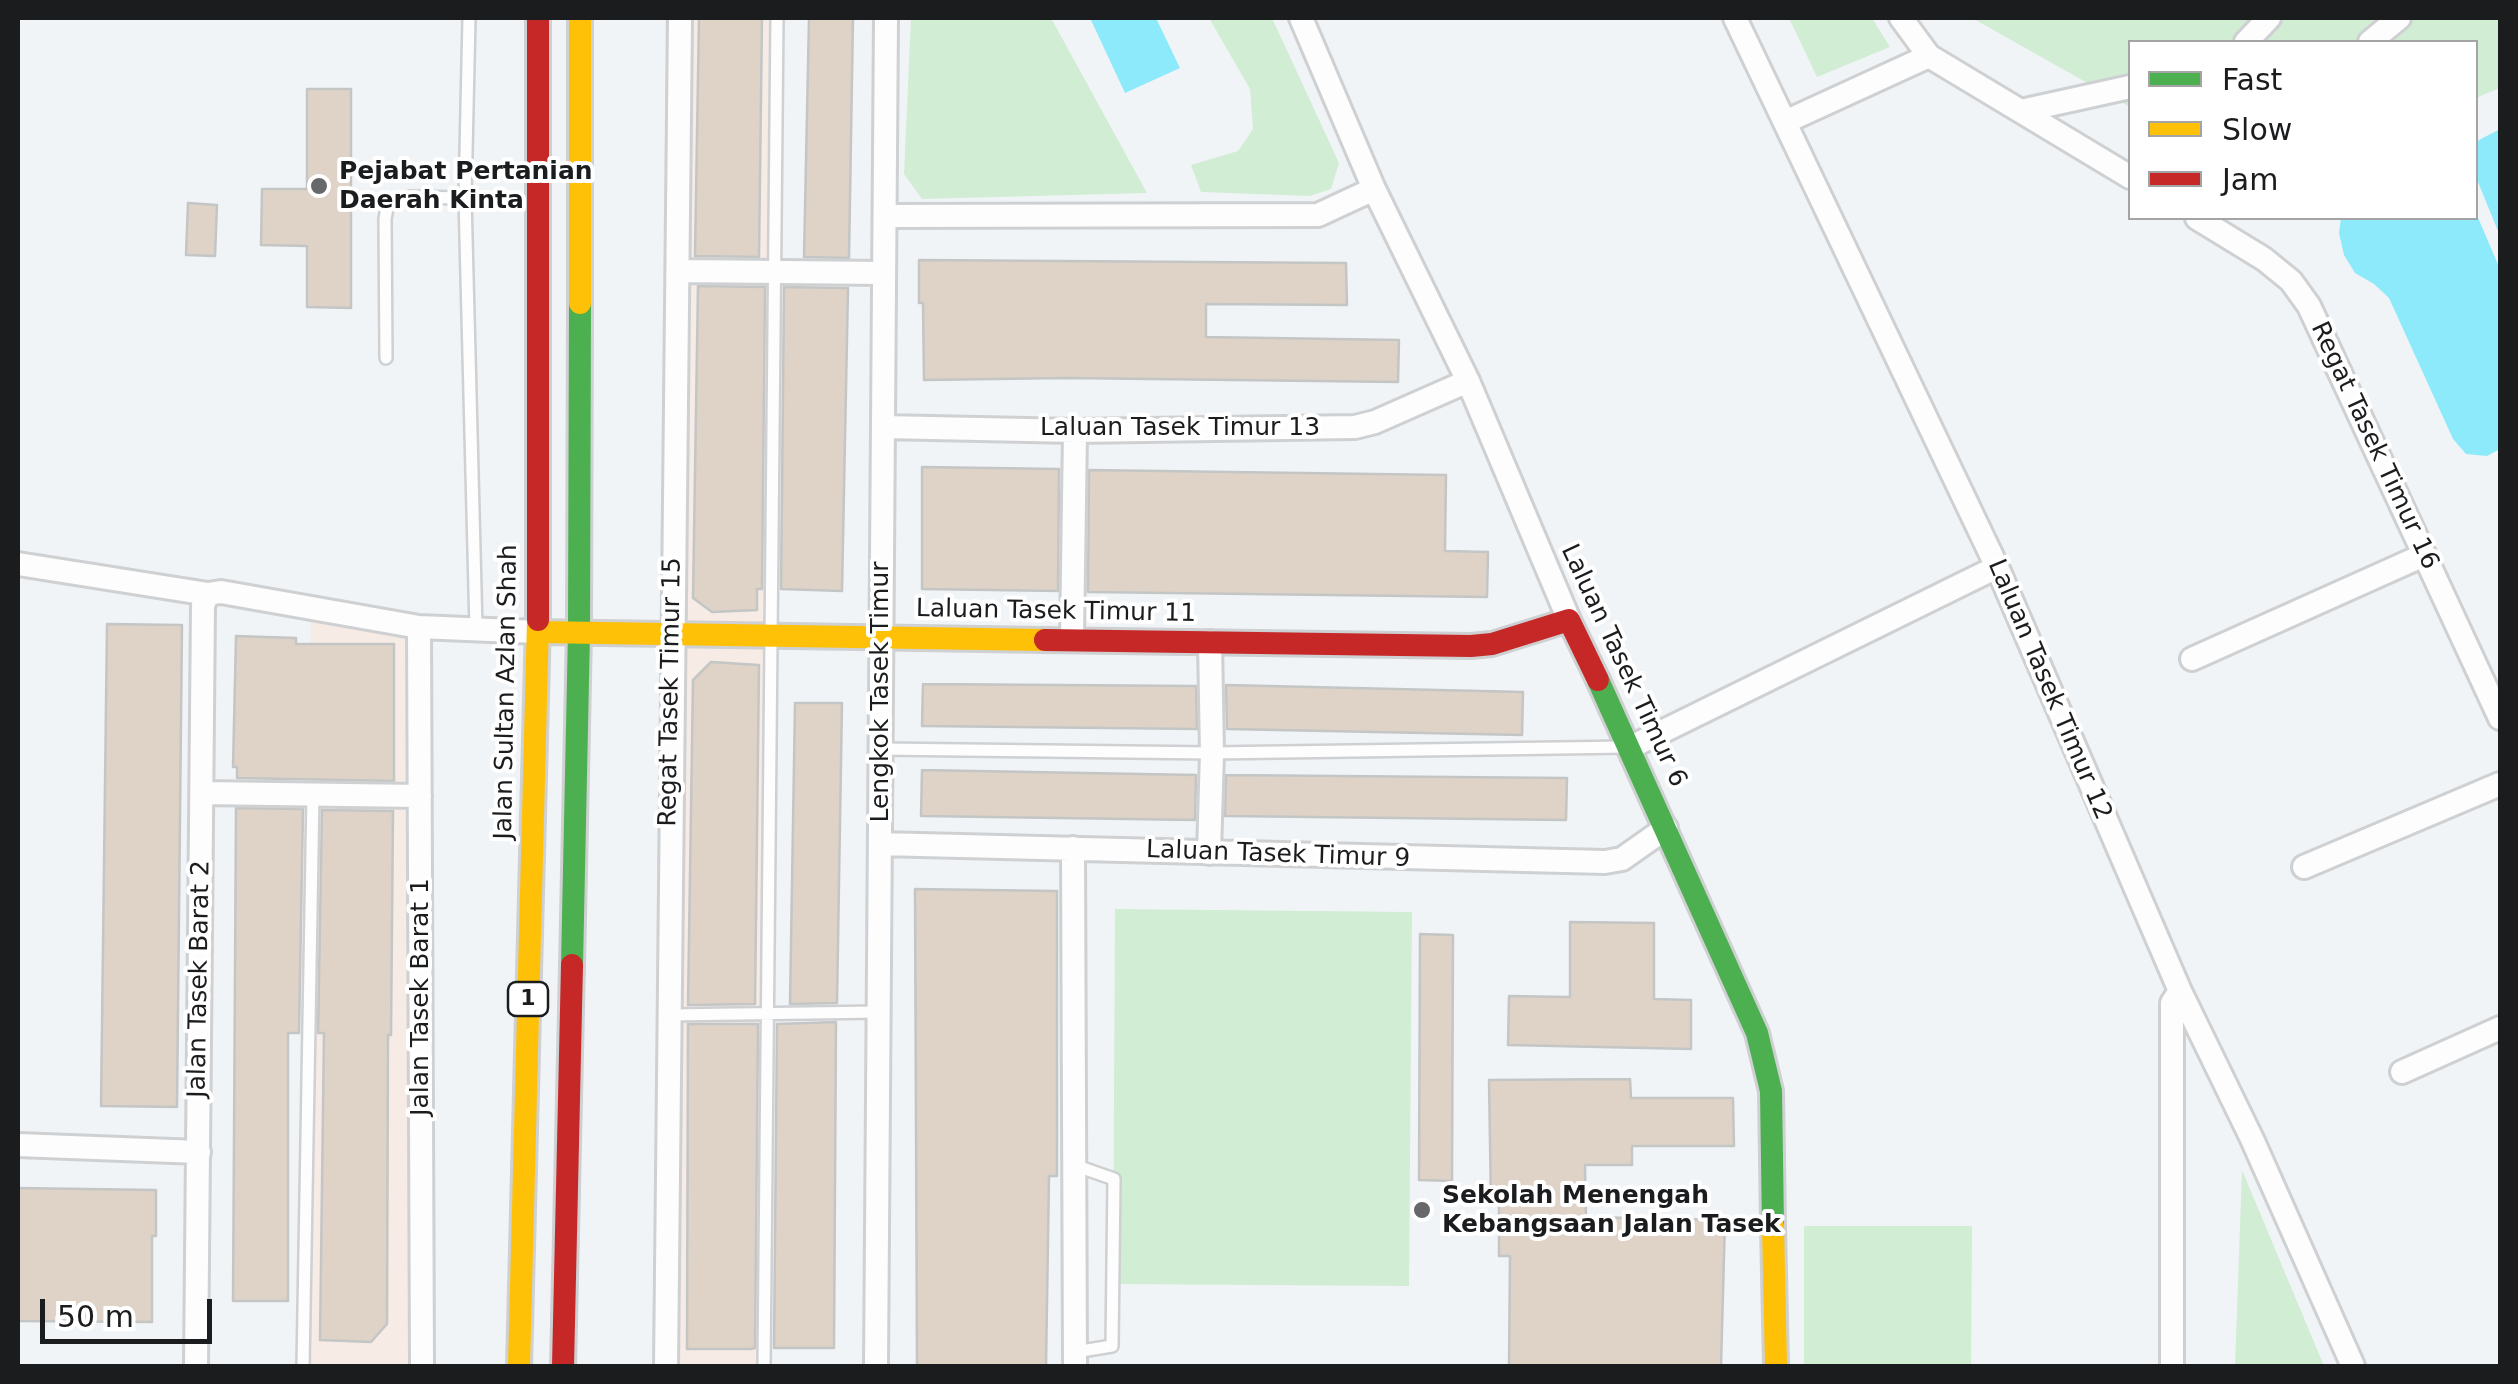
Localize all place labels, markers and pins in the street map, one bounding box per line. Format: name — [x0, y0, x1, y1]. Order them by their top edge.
place label: Pejabat Pertanian Daerah Kinta — [339, 157, 593, 216]
marker: Pejabat Pertanian Daerah Kinta — [308, 175, 330, 197]
place label: Sekolah Menengah Kebangsaan Jalan Tasek — [1442, 1181, 1781, 1240]
marker: Sekolah Menengah Kebangsaan Jalan Tasek — [1411, 1199, 1433, 1221]

